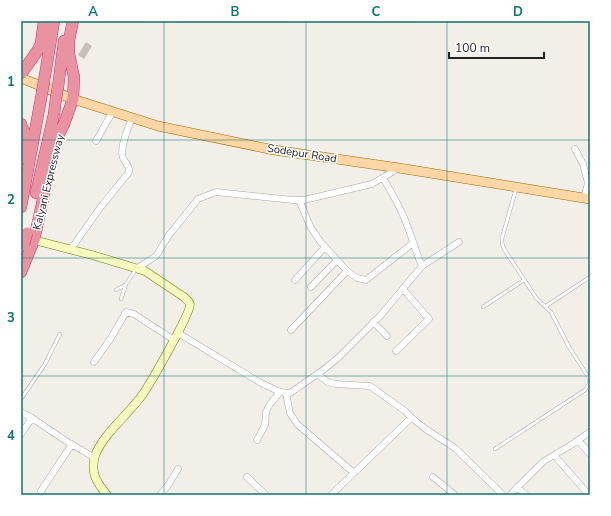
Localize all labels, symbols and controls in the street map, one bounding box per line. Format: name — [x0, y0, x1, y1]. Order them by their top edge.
text: A — [88, 3, 98, 21]
text: B — [231, 3, 240, 21]
text: C — [372, 3, 381, 21]
text: D — [513, 3, 523, 21]
scale bar — [449, 34, 544, 60]
text: 100 m — [455, 40, 490, 56]
text: 1 — [7, 73, 15, 91]
street label: Kalyani Expressway — [29, 132, 68, 232]
street label: Sodepur Road — [266, 141, 338, 166]
text: 2 — [7, 191, 15, 209]
text: 3 — [7, 309, 15, 327]
text: 4 — [7, 427, 15, 445]

